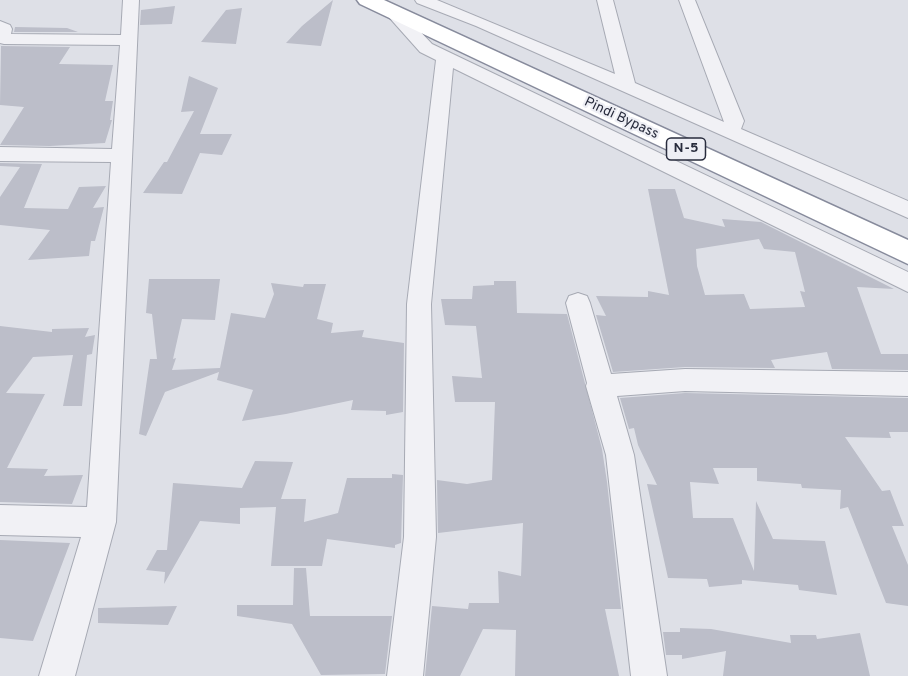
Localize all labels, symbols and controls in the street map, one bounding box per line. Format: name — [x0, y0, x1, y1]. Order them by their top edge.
street label: Pindi Bypass — [581, 94, 661, 144]
road number: N-5 — [666, 138, 706, 160]

